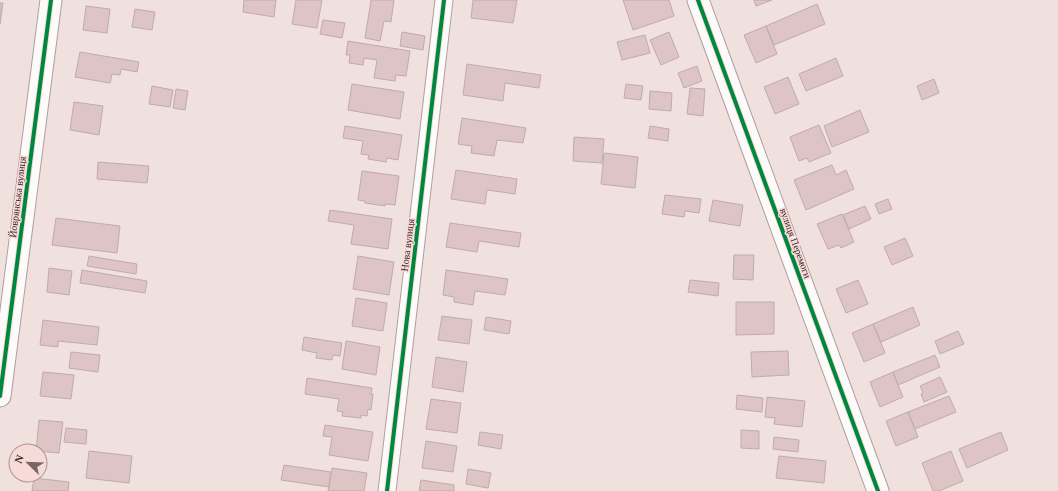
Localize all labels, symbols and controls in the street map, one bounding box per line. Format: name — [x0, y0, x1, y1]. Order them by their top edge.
street label: Йоврянська вулиця — [7, 155, 28, 238]
street label: вулиця Перемоги — [778, 207, 814, 280]
street label: Нова вулиця — [399, 218, 416, 272]
north arrow — [8, 443, 48, 483]
text: N — [12, 453, 26, 465]

